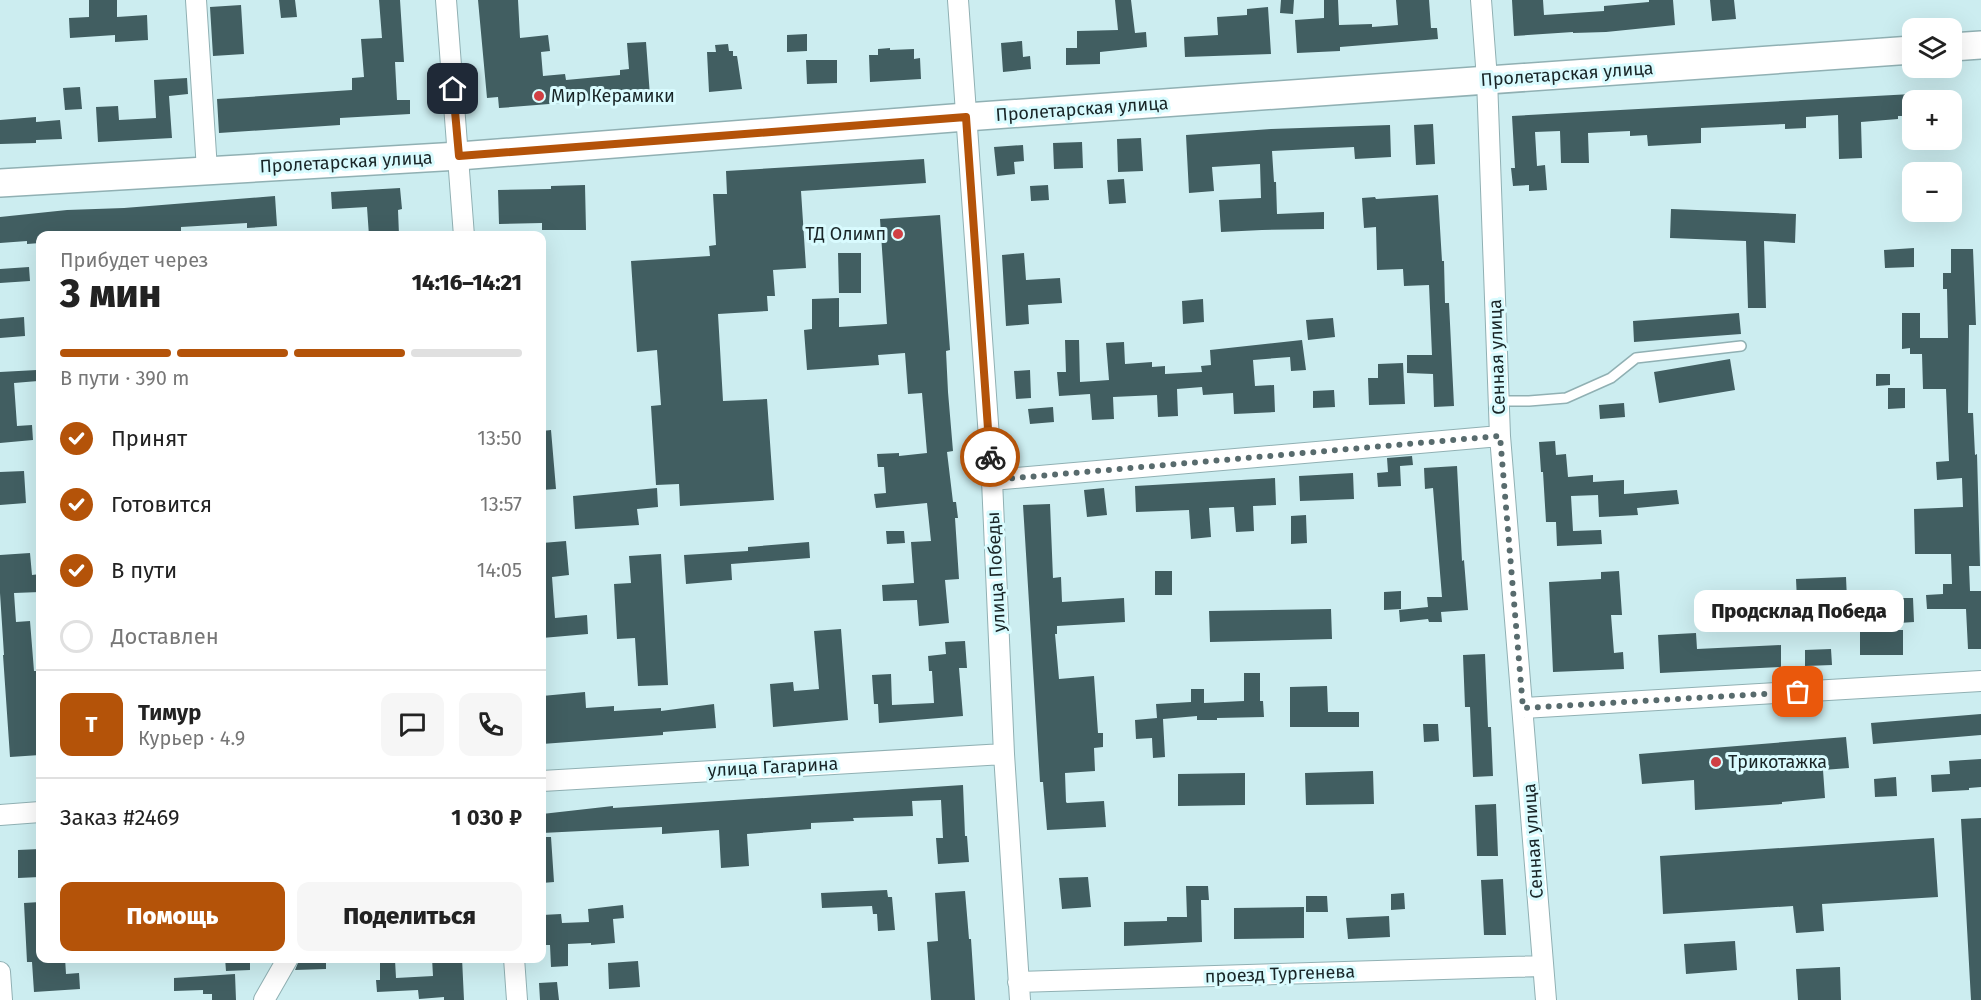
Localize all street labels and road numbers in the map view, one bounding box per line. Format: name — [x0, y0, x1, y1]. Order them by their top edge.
street label: Пролетарская улица — [1480, 57, 1654, 91]
street label: Пролетарская улица — [995, 92, 1169, 126]
street label: Пролетарская улица — [259, 146, 433, 178]
street label: Сенная улица — [1484, 299, 1510, 415]
street label: улица Победы — [982, 511, 1010, 633]
street label: улица Гагарина — [707, 753, 839, 781]
street label: Сенная улица — [1518, 783, 1548, 899]
street label: проезд Тургенева — [1205, 960, 1355, 988]

